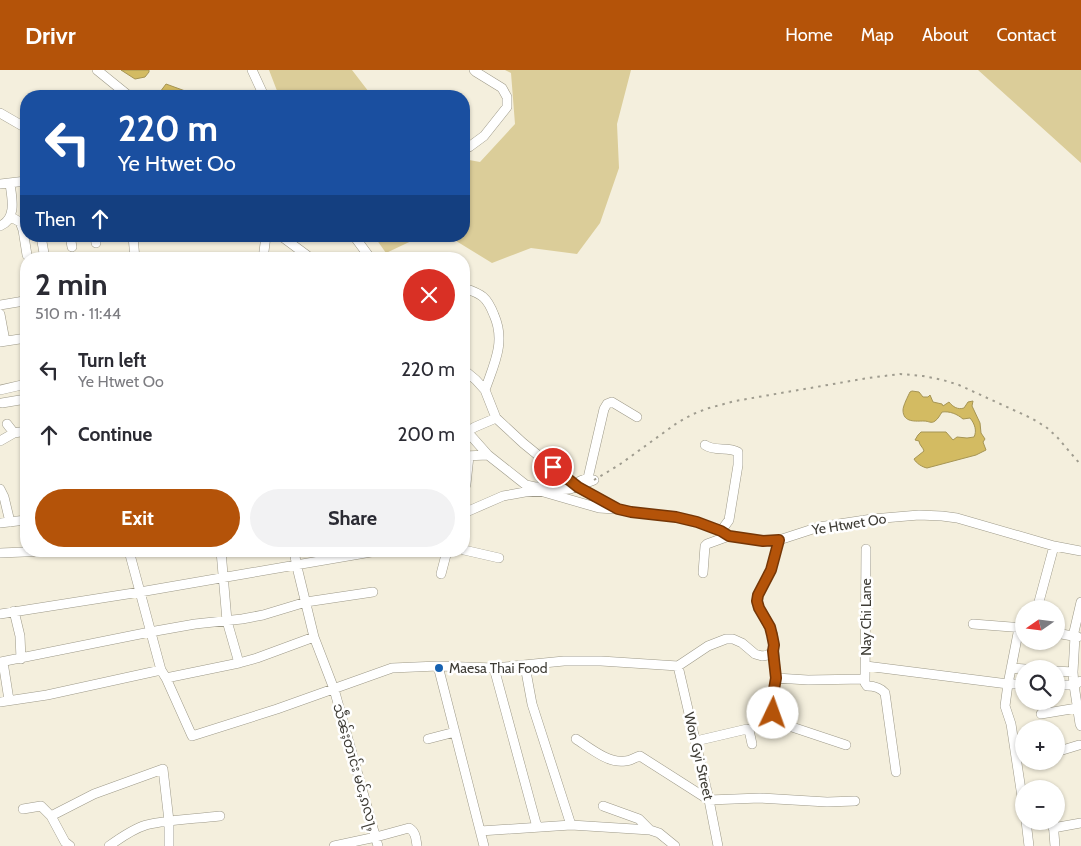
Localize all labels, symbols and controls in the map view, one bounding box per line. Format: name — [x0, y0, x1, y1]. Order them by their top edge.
text: Drivr — [25, 21, 76, 50]
text: Home — [785, 24, 833, 46]
text: Map — [861, 24, 894, 46]
text: About — [922, 24, 968, 46]
text: Contact — [996, 24, 1056, 46]
text: 220 m — [118, 107, 218, 150]
icon: left — [35, 110, 100, 175]
text: Ye Htwet Oo — [118, 150, 236, 177]
icon: ahead — [86, 205, 114, 233]
text: Then — [35, 208, 76, 231]
text: 2 min — [35, 266, 107, 303]
button: close — [403, 269, 455, 321]
text: 510 m · 11:44 — [35, 304, 121, 323]
text: Turn left — [78, 349, 146, 372]
icon: left — [35, 356, 63, 384]
text: 220 m — [401, 358, 455, 381]
text: Ye Htwet Oo — [78, 372, 164, 391]
icon: ahead — [35, 421, 63, 449]
text: Continue — [78, 423, 152, 446]
text: 200 m — [398, 423, 455, 446]
pin — [532, 446, 574, 488]
icon: arrive — [539, 453, 567, 481]
button: Exit — [35, 489, 240, 547]
button: Share — [250, 489, 455, 547]
street label: Ye Htwet Oo — [810, 509, 888, 539]
street label: Nay Chi Lane — [857, 578, 875, 656]
north arrow — [1015, 600, 1065, 650]
map controls — [1015, 600, 1065, 830]
place label: Maesa Thai Food — [449, 659, 548, 677]
button: search — [1015, 660, 1065, 710]
marker: Maesa Thai Food — [433, 662, 445, 674]
position arrow — [746, 686, 798, 738]
street label: သဵၼ်ႈတၢင်း မင်ႇၵလႃႇ — [326, 701, 384, 834]
street label: Won Gyi Street — [680, 710, 718, 802]
button: + — [1015, 720, 1065, 770]
button: − — [1015, 780, 1065, 830]

